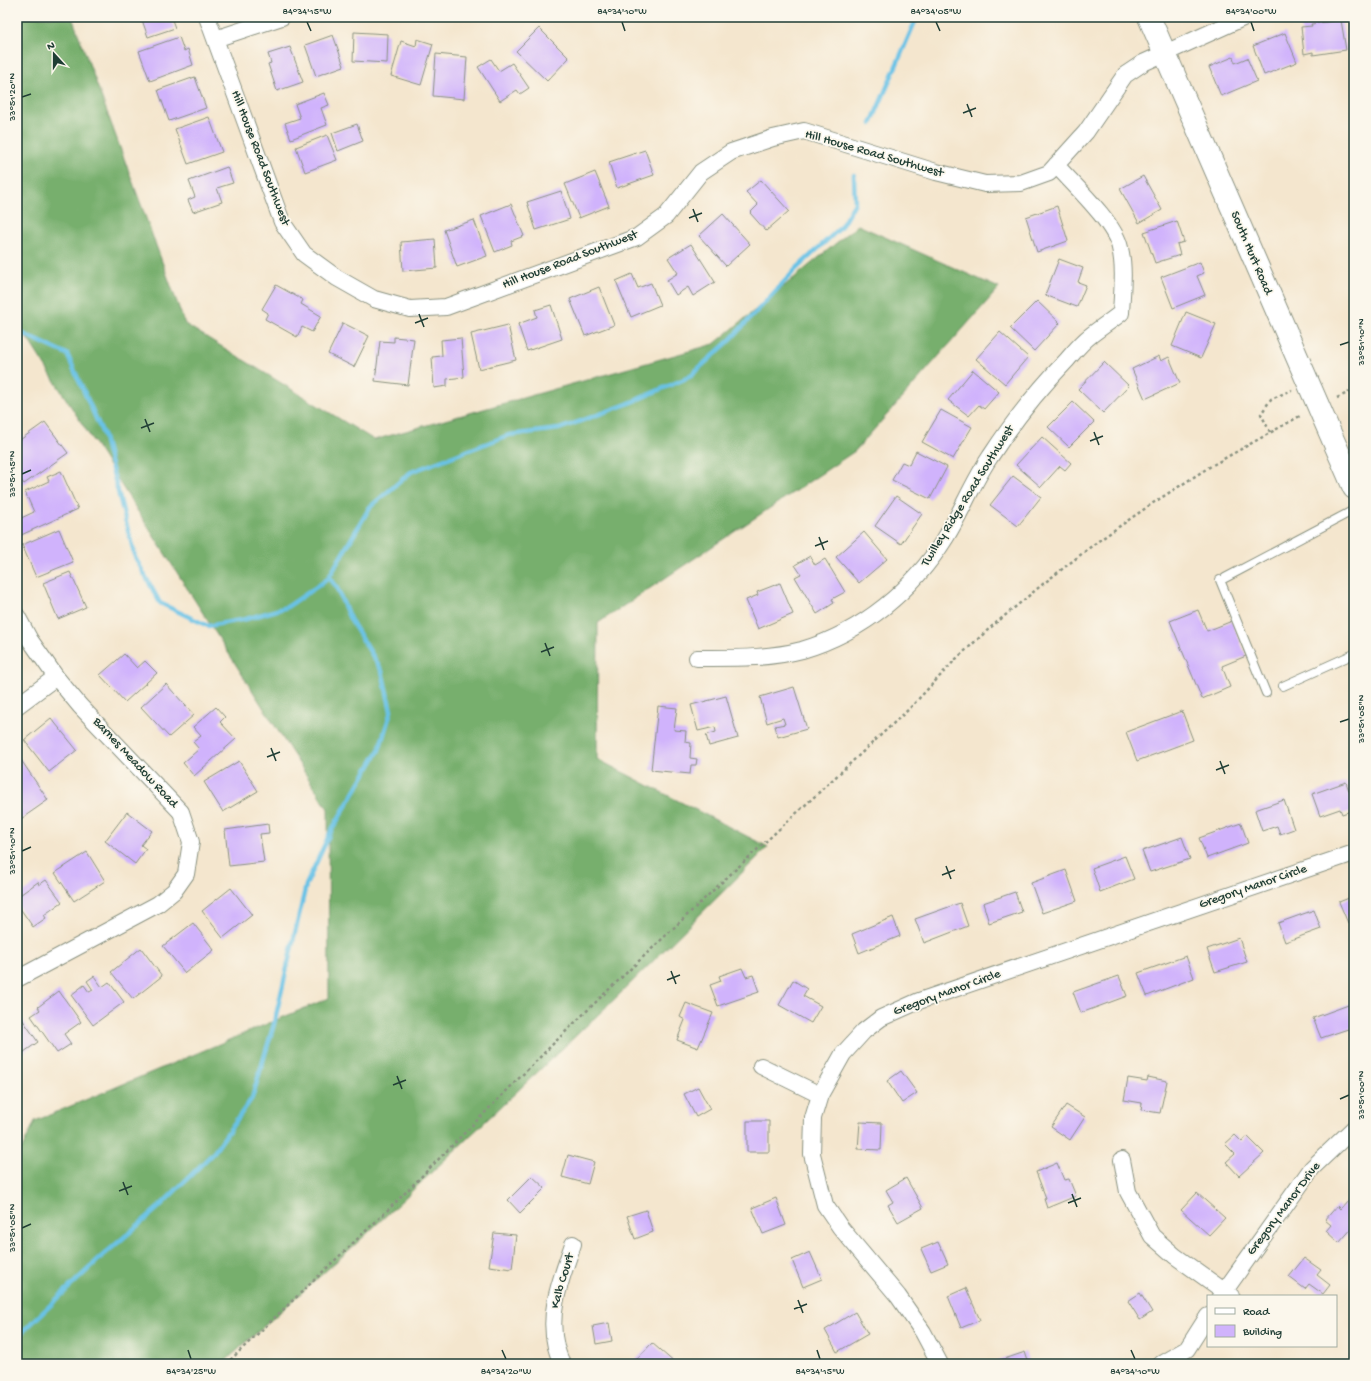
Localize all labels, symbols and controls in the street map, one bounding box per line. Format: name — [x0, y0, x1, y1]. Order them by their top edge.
text: 84°34'15"W — [282, 6, 332, 18]
text: 84°34'10"W — [597, 6, 647, 18]
text: 84°34'05"W — [911, 6, 962, 18]
text: 84°34'00"W — [1225, 6, 1277, 18]
north arrow — [34, 34, 74, 74]
text: N — [46, 40, 57, 53]
text: 33°51'20"N — [7, 73, 19, 122]
street label: Hill House Road Southwest — [227, 88, 293, 229]
street label: Hill House Road Southwest — [803, 127, 947, 181]
street label: South Hurt Road — [1227, 209, 1276, 298]
street label: Hill House Road Southwest — [500, 227, 641, 293]
text: 33°51'10"N — [1356, 318, 1368, 367]
street label: Twilley Ridge Road Southwest — [918, 421, 1019, 570]
text: 33°51'15"N — [7, 450, 19, 498]
text: 33°51'05"N — [1356, 694, 1368, 744]
street label: Barnes Meadow Road — [89, 714, 182, 812]
text: 33°51'10"N — [7, 827, 19, 876]
street label: Gregory Manor Circle — [1197, 861, 1309, 912]
street label: Gregory Manor Circle — [891, 967, 1003, 1019]
text: 33°51'00"N — [1356, 1070, 1368, 1120]
street label: Gregory Manor Drive — [1244, 1159, 1324, 1259]
text: 33°51'05"N — [7, 1203, 19, 1253]
street label: Kalb Court — [548, 1250, 579, 1310]
legend — [1207, 1295, 1337, 1347]
text: Road — [1243, 1306, 1270, 1320]
text: Building — [1242, 1326, 1282, 1340]
text: 84°34'25"W — [166, 1366, 216, 1378]
text: 84°34'20"W — [481, 1366, 532, 1378]
text: 84°34'15"W — [795, 1366, 845, 1378]
text: 84°34'10"W — [1110, 1366, 1160, 1378]

